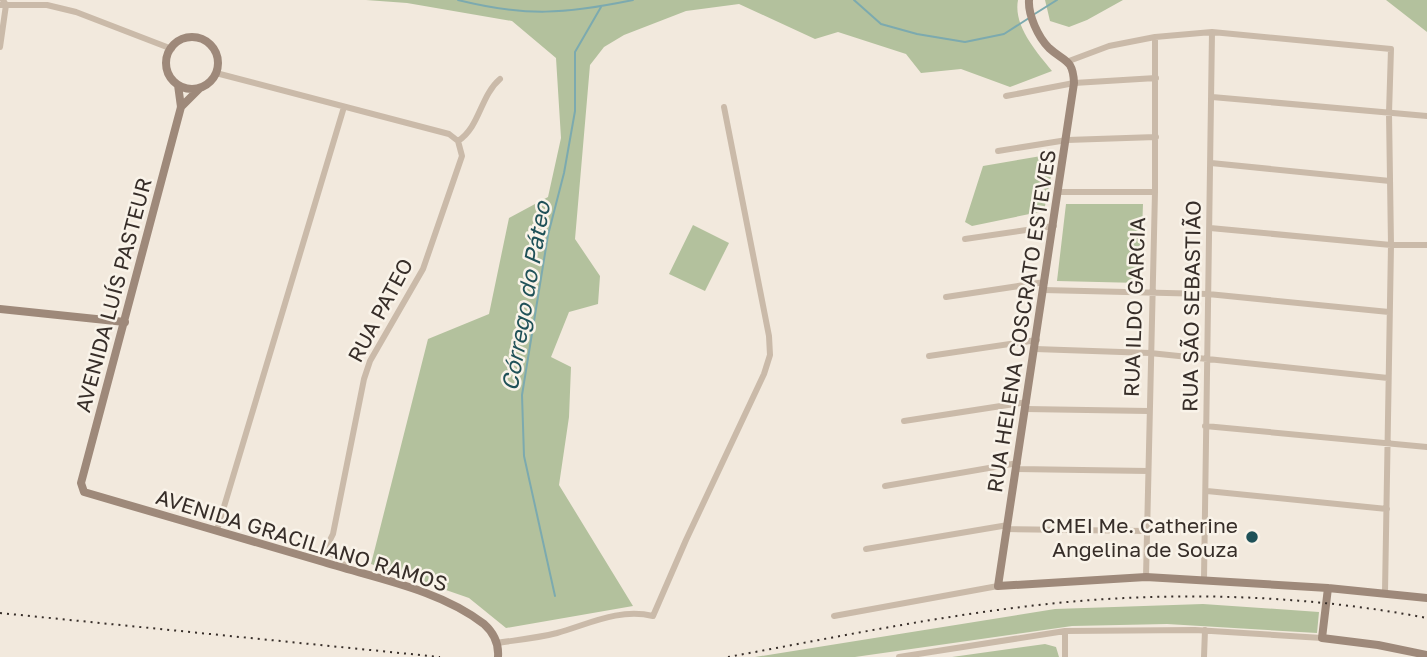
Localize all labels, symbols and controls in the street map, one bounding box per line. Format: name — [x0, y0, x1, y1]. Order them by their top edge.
street label: RUA HELENA COSCRATO ESTEVES — [981, 148, 1061, 494]
street label: AVENIDA LUÍS PASTEUR — [69, 175, 157, 415]
water label: Córrego do Páteo — [495, 198, 556, 393]
street label: RUA SÃO SEBASTIÃO — [1176, 200, 1206, 412]
street label: RUA ILDO GARCIA — [1118, 217, 1150, 397]
street label: RUA PATEO — [342, 254, 418, 366]
street label: AVENIDA GRACILIANO RAMOS — [153, 483, 451, 597]
place label: CMEI Me. Catherine Angelina de Souza — [1041, 512, 1238, 562]
marker: CMEI Me. Catherine Angelina de Souza — [1244, 529, 1260, 545]

